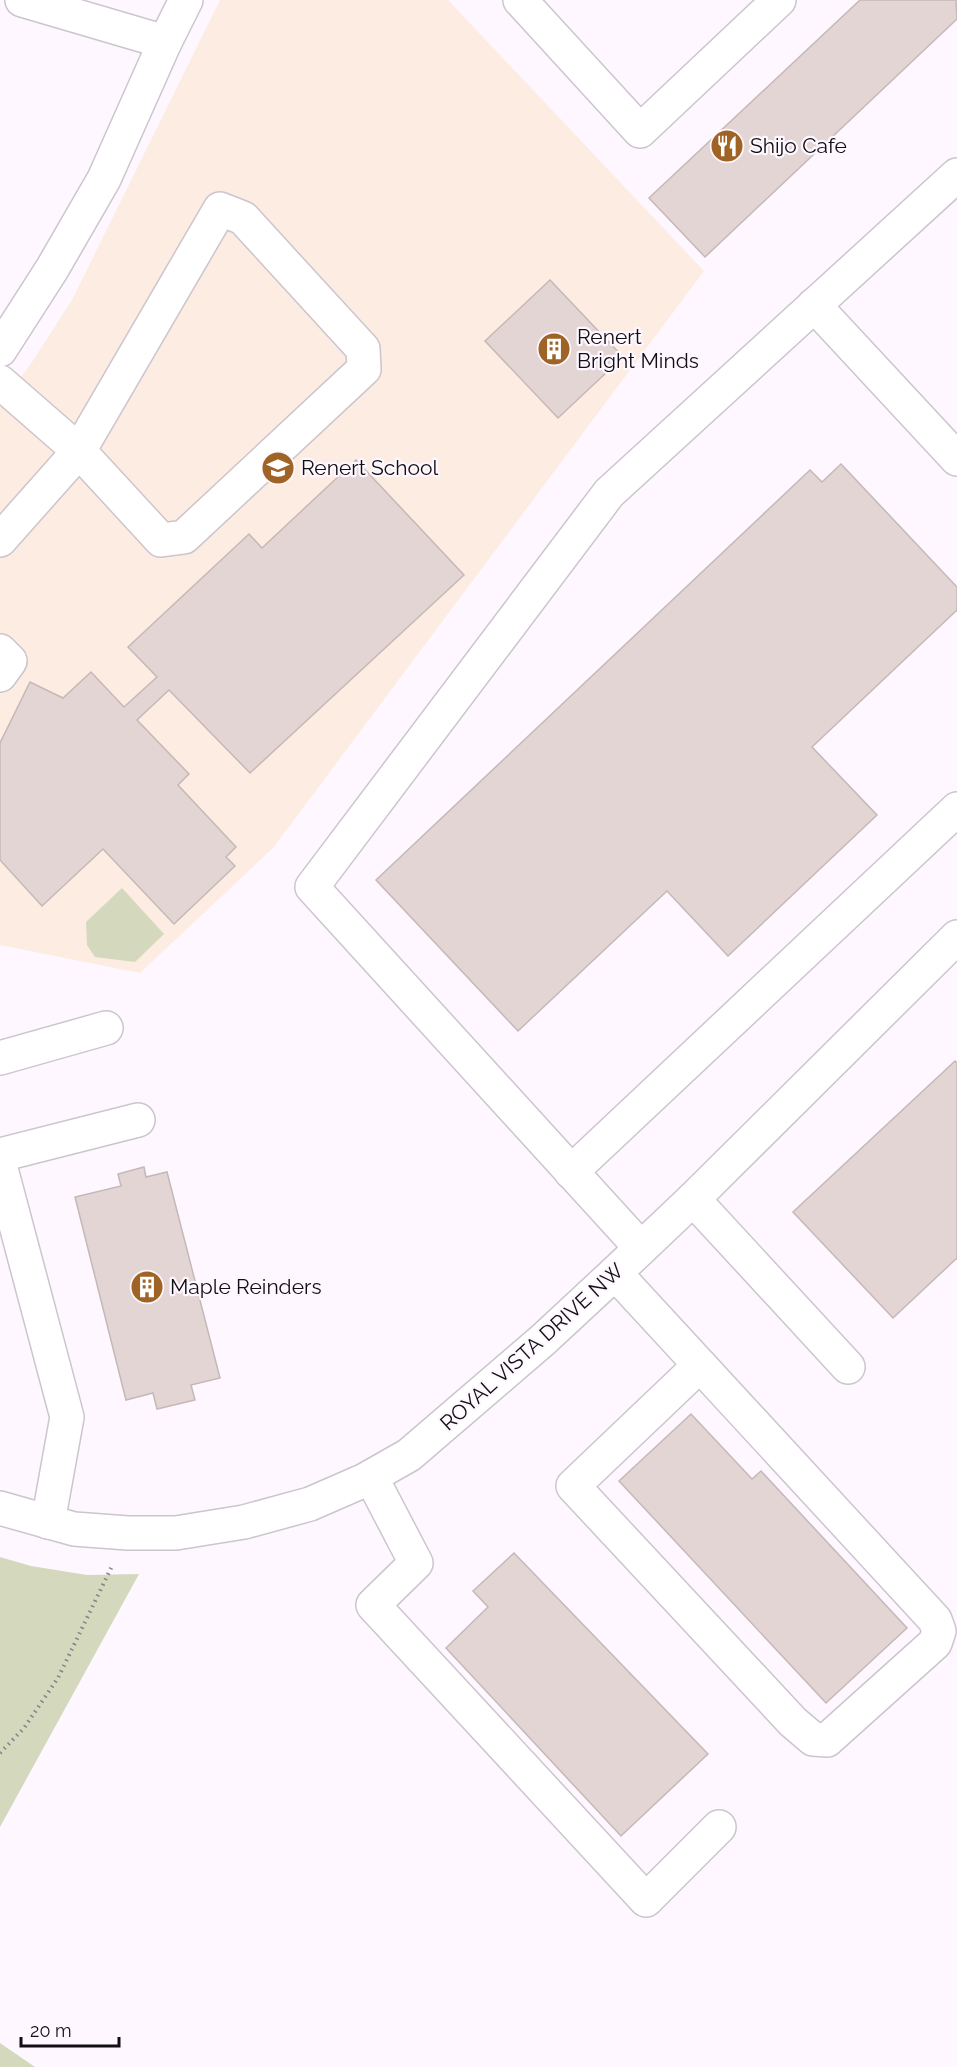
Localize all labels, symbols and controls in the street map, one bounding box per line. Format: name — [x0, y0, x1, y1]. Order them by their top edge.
restaurant icon: Shijo Cafe — [709, 128, 745, 164]
place label: Shijo Cafe — [750, 133, 847, 158]
place label: Renert Bright Minds — [577, 324, 699, 373]
building icon: Renert Bright Minds — [536, 331, 572, 367]
school or university icon: Renert School — [260, 450, 296, 486]
place label: Renert School — [301, 455, 439, 480]
street label: ROYAL VISTA DRIVE NW — [435, 1258, 628, 1436]
building icon: Maple Reinders — [129, 1269, 165, 1305]
place label: Maple Reinders — [170, 1274, 322, 1299]
scale bar — [21, 2010, 118, 2048]
text: 20 m — [30, 2020, 72, 2041]

